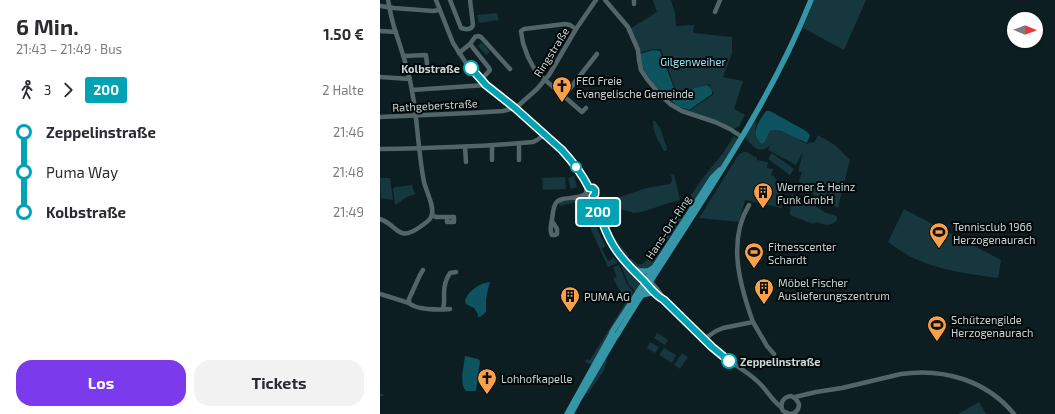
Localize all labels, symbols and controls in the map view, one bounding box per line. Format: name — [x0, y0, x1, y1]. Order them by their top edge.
north arrow — [1007, 12, 1043, 48]
map controls — [1007, 12, 1043, 48]
text: 6 Min. — [16, 13, 79, 39]
text: 1.50 € — [323, 25, 364, 43]
street label: Ringstraße — [531, 25, 571, 79]
text: 21:43 – 21:49 · Bus — [16, 41, 122, 57]
park label: Gilgenweiher — [660, 55, 726, 68]
marker: Kolbstraße — [463, 60, 479, 76]
place label: Kolbstraße — [401, 62, 460, 75]
place label: FEG Freie Evangelische Gemeinde — [576, 74, 694, 100]
church icon: FEG Freie Evangelische Gemeinde — [551, 75, 573, 103]
icon: walk — [16, 79, 38, 101]
icon: forward — [57, 79, 79, 101]
text: 200 — [93, 81, 119, 98]
text: 3 — [44, 82, 51, 98]
text: 2 Halte — [322, 82, 364, 98]
street label: Rathgeberstraße — [392, 96, 478, 114]
text: Zeppelinstraße — [46, 123, 156, 141]
text: 21:46 — [333, 124, 364, 140]
unlabelled marker — [570, 161, 582, 173]
text: Puma Way — [46, 163, 118, 181]
text: 21:48 — [333, 164, 364, 180]
place label: Werner & Heinz Funk GmbH — [777, 180, 856, 206]
building icon: Werner & Heinz Funk GmbH — [752, 181, 774, 209]
street label: Hans-Ort-Ring — [643, 193, 693, 261]
line badge: 200 — [575, 199, 621, 225]
text: Kolbstraße — [46, 203, 126, 221]
text: 200 — [585, 203, 611, 220]
text: 21:49 — [333, 204, 364, 220]
place label: Tennisclub 1966 Herzogenaurach — [953, 220, 1035, 246]
sports icon: Tennisclub 1966 Herzogenaurach — [928, 221, 950, 249]
place label: Fitnesscenter Schardt — [768, 240, 837, 266]
sports icon: Fitnesscenter Schardt — [743, 241, 765, 269]
place label: Möbel Fischer Auslieferungszentrum — [778, 276, 890, 302]
building icon: Möbel Fischer Auslieferungszentrum — [753, 277, 775, 305]
building icon: PUMA AG — [559, 285, 581, 313]
place label: PUMA AG — [584, 290, 630, 303]
place label: Schützengilde Herzogenaurach — [951, 313, 1033, 339]
sports icon: Schützengilde Herzogenaurach — [926, 314, 948, 342]
marker: Zeppelinstraße — [721, 353, 737, 369]
place label: Zeppelinstraße — [740, 355, 821, 368]
button: Los — [16, 360, 186, 406]
button: Tickets — [194, 360, 364, 406]
church icon: Lohhofkapelle — [476, 367, 498, 395]
place label: Lohhofkapelle — [501, 372, 573, 385]

